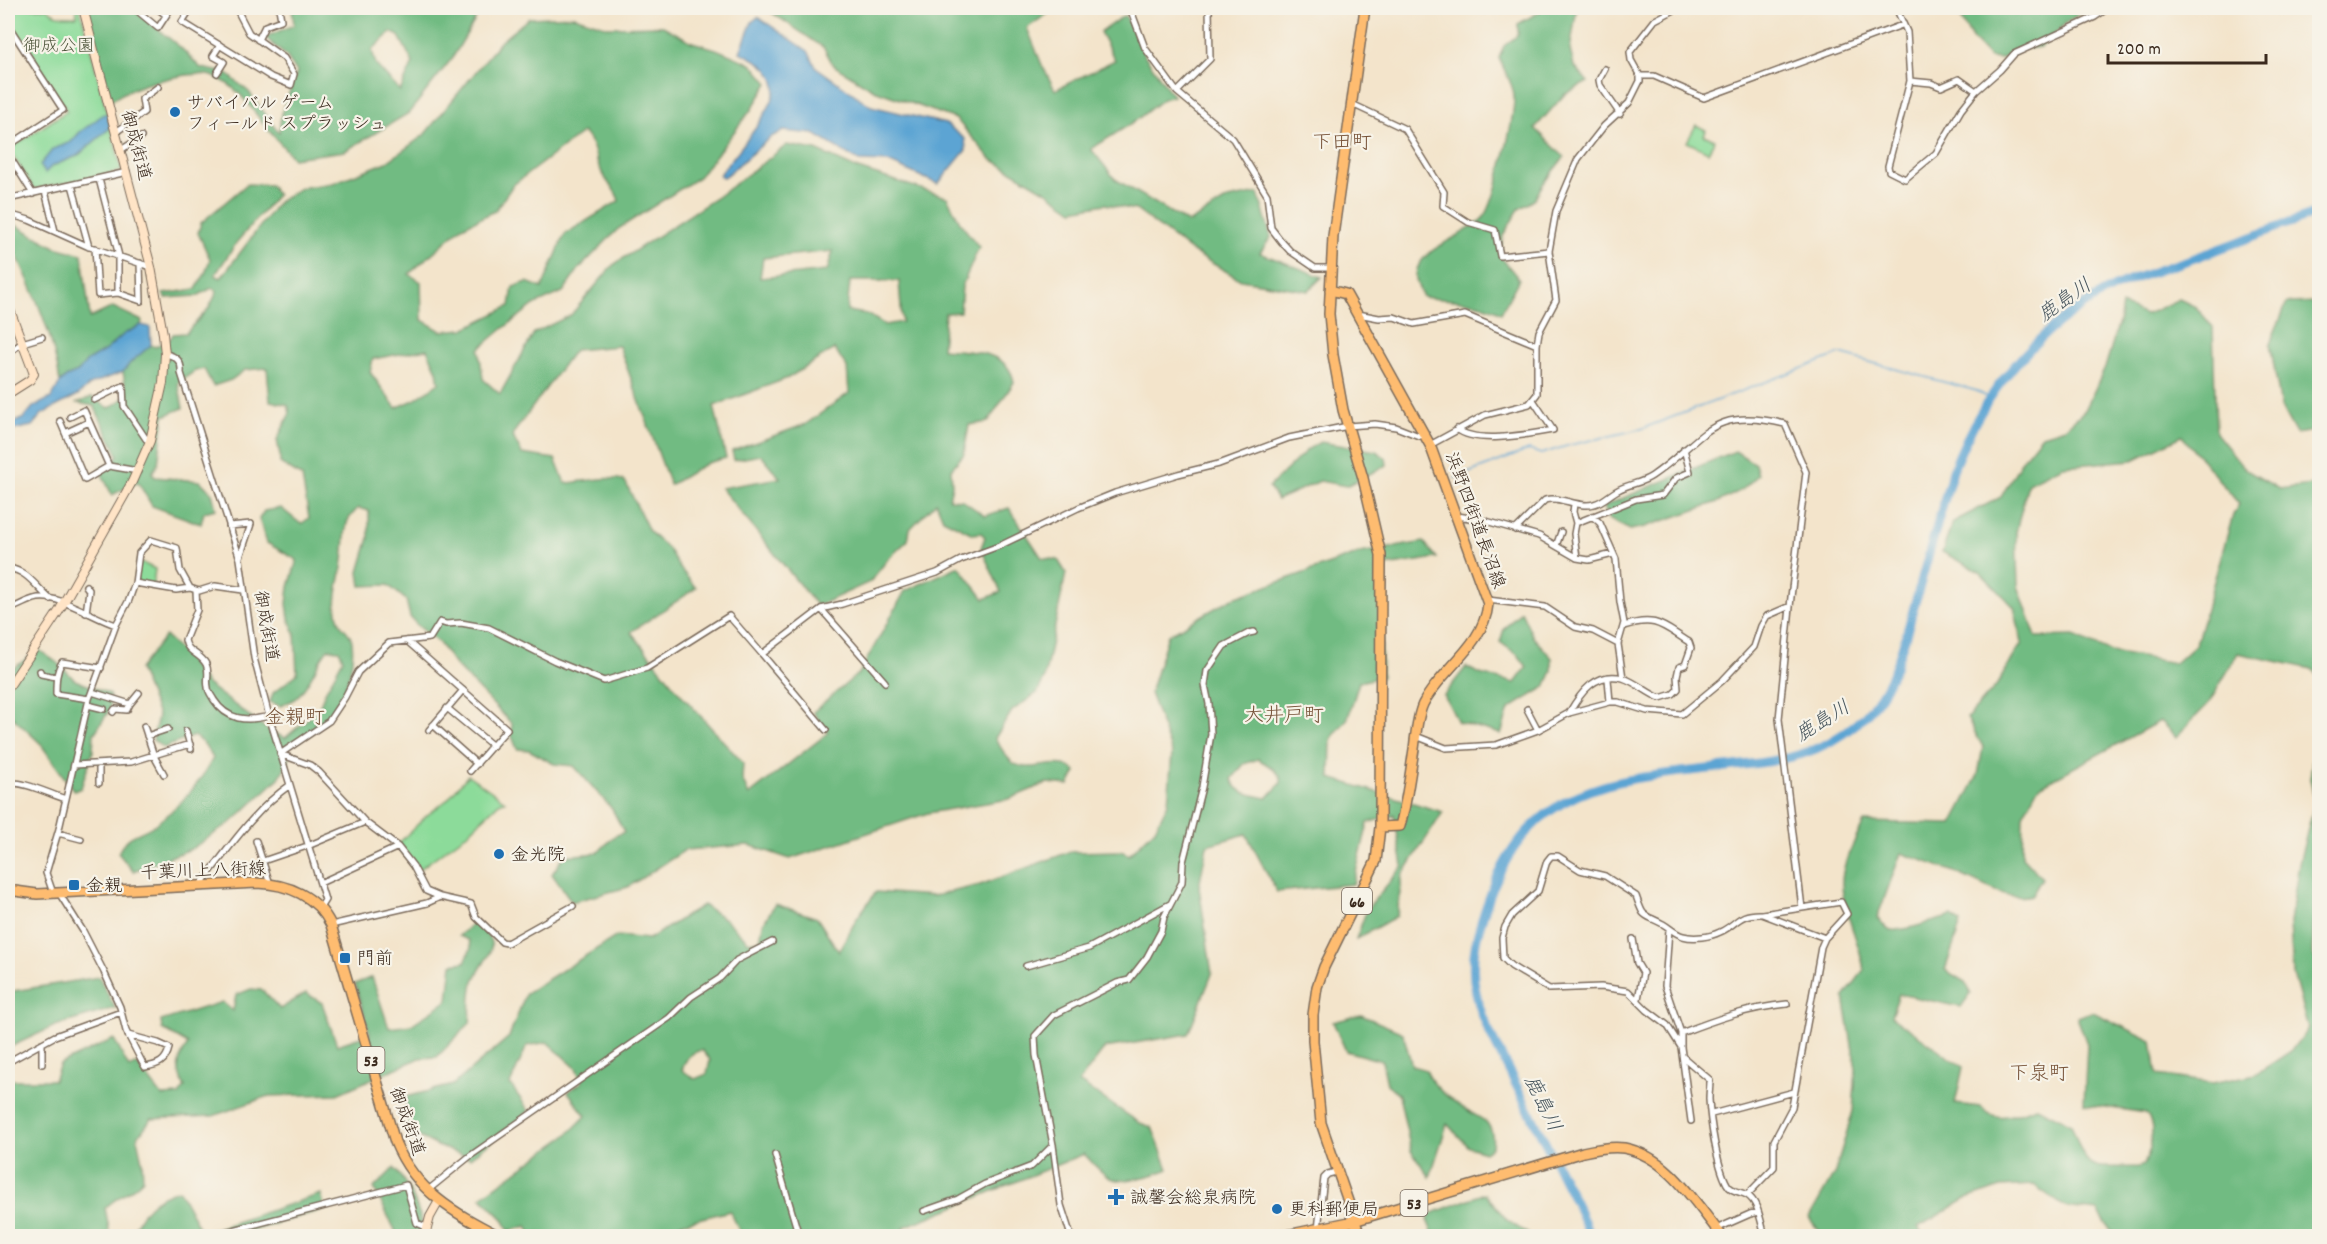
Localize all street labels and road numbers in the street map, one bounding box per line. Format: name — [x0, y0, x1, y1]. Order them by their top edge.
street label: 御成街道 — [113, 108, 156, 184]
street label: 浜野四街道長沼線 — [1437, 449, 1510, 593]
street label: 御成街道 — [246, 589, 283, 664]
street label: 千葉川上八街線 — [140, 858, 266, 887]
road number: 66 — [1342, 888, 1372, 914]
road number: 53 — [358, 1047, 385, 1073]
street label: 御成街道 — [382, 1084, 430, 1160]
road number: 53 — [1400, 1190, 1428, 1216]

